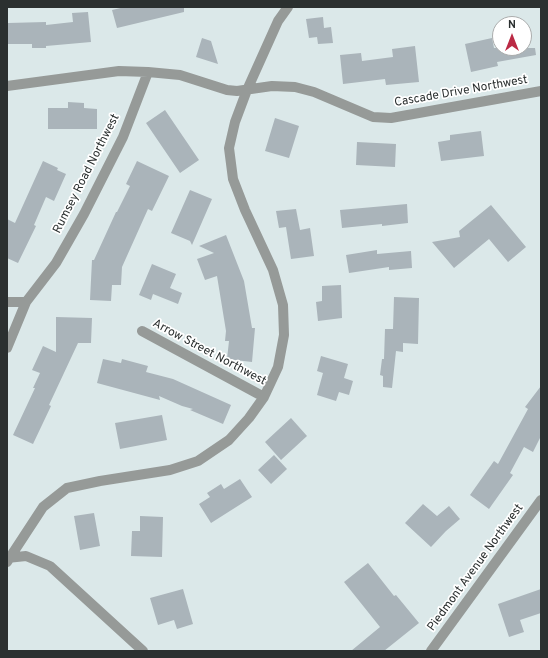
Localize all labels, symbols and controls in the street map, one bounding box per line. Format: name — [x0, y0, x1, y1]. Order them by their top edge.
north arrow — [492, 16, 532, 56]
text: N — [508, 18, 516, 32]
street label: Cascade Drive Northwest — [393, 73, 529, 111]
street label: Rumsey Road Northwest — [51, 112, 123, 236]
street label: Arrow Street Northwest — [150, 317, 268, 389]
street label: Piedmont Avenue Northwest — [425, 502, 527, 634]

